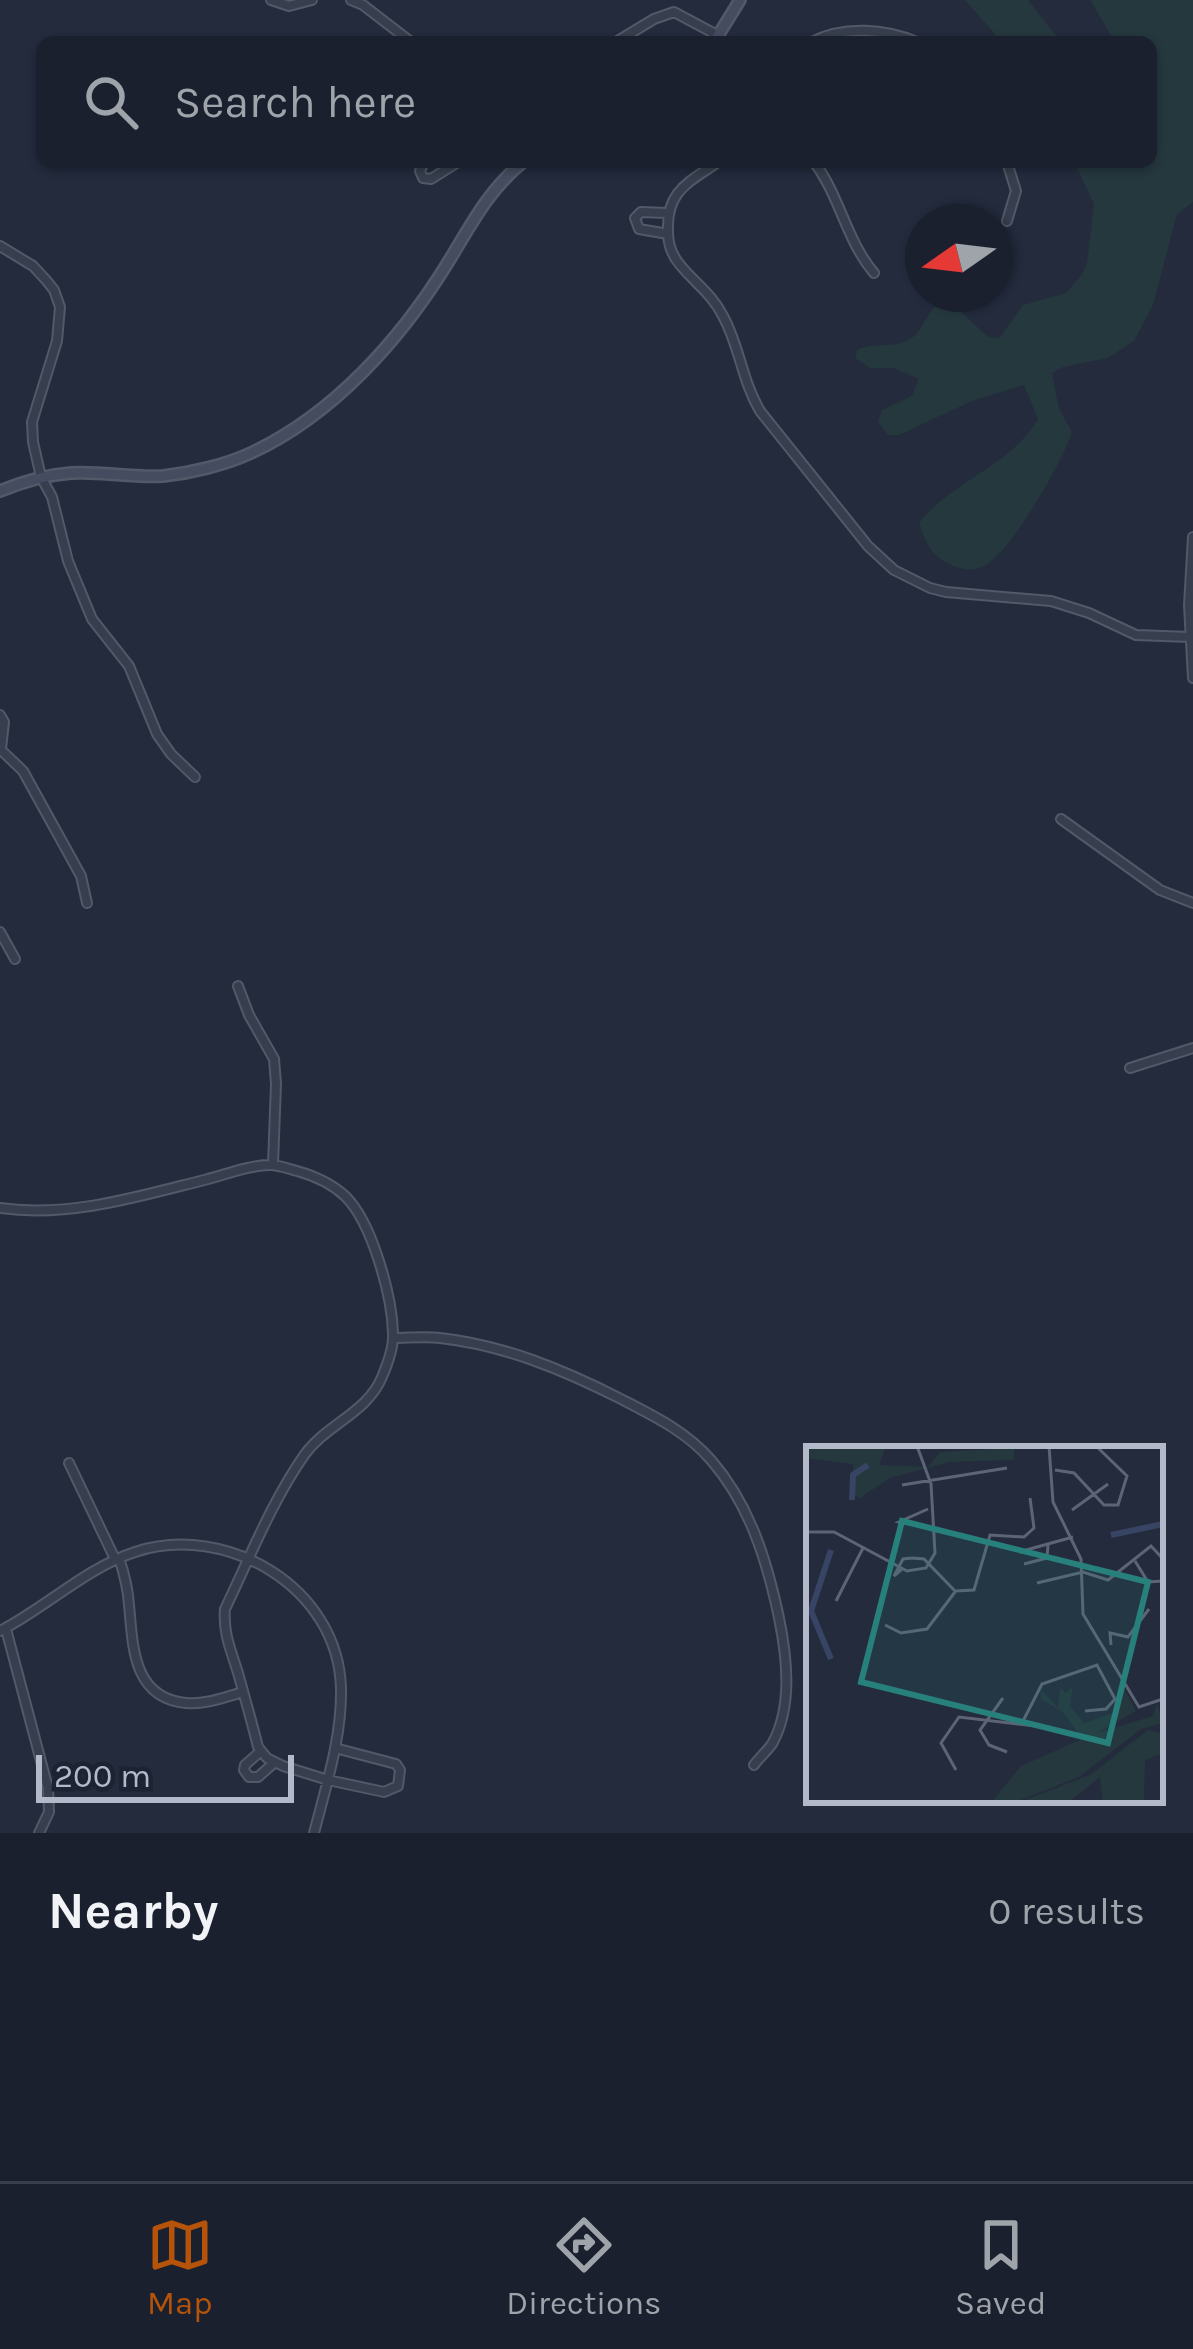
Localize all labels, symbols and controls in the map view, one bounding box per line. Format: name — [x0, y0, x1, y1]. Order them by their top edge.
search box — [36, 36, 1157, 168]
icon: search — [78, 69, 144, 135]
text: Search here — [174, 76, 416, 128]
north arrow — [905, 204, 1013, 312]
inset map — [806, 1446, 1163, 1803]
scale bar — [36, 1749, 294, 1802]
text: 200 m — [54, 1757, 151, 1795]
text: Nearby — [48, 1881, 218, 1941]
text: 0 results — [988, 1888, 1145, 1934]
tab: Map — [147, 2212, 213, 2322]
tab: Directions — [506, 2212, 661, 2322]
tab: Saved — [955, 2212, 1046, 2322]

